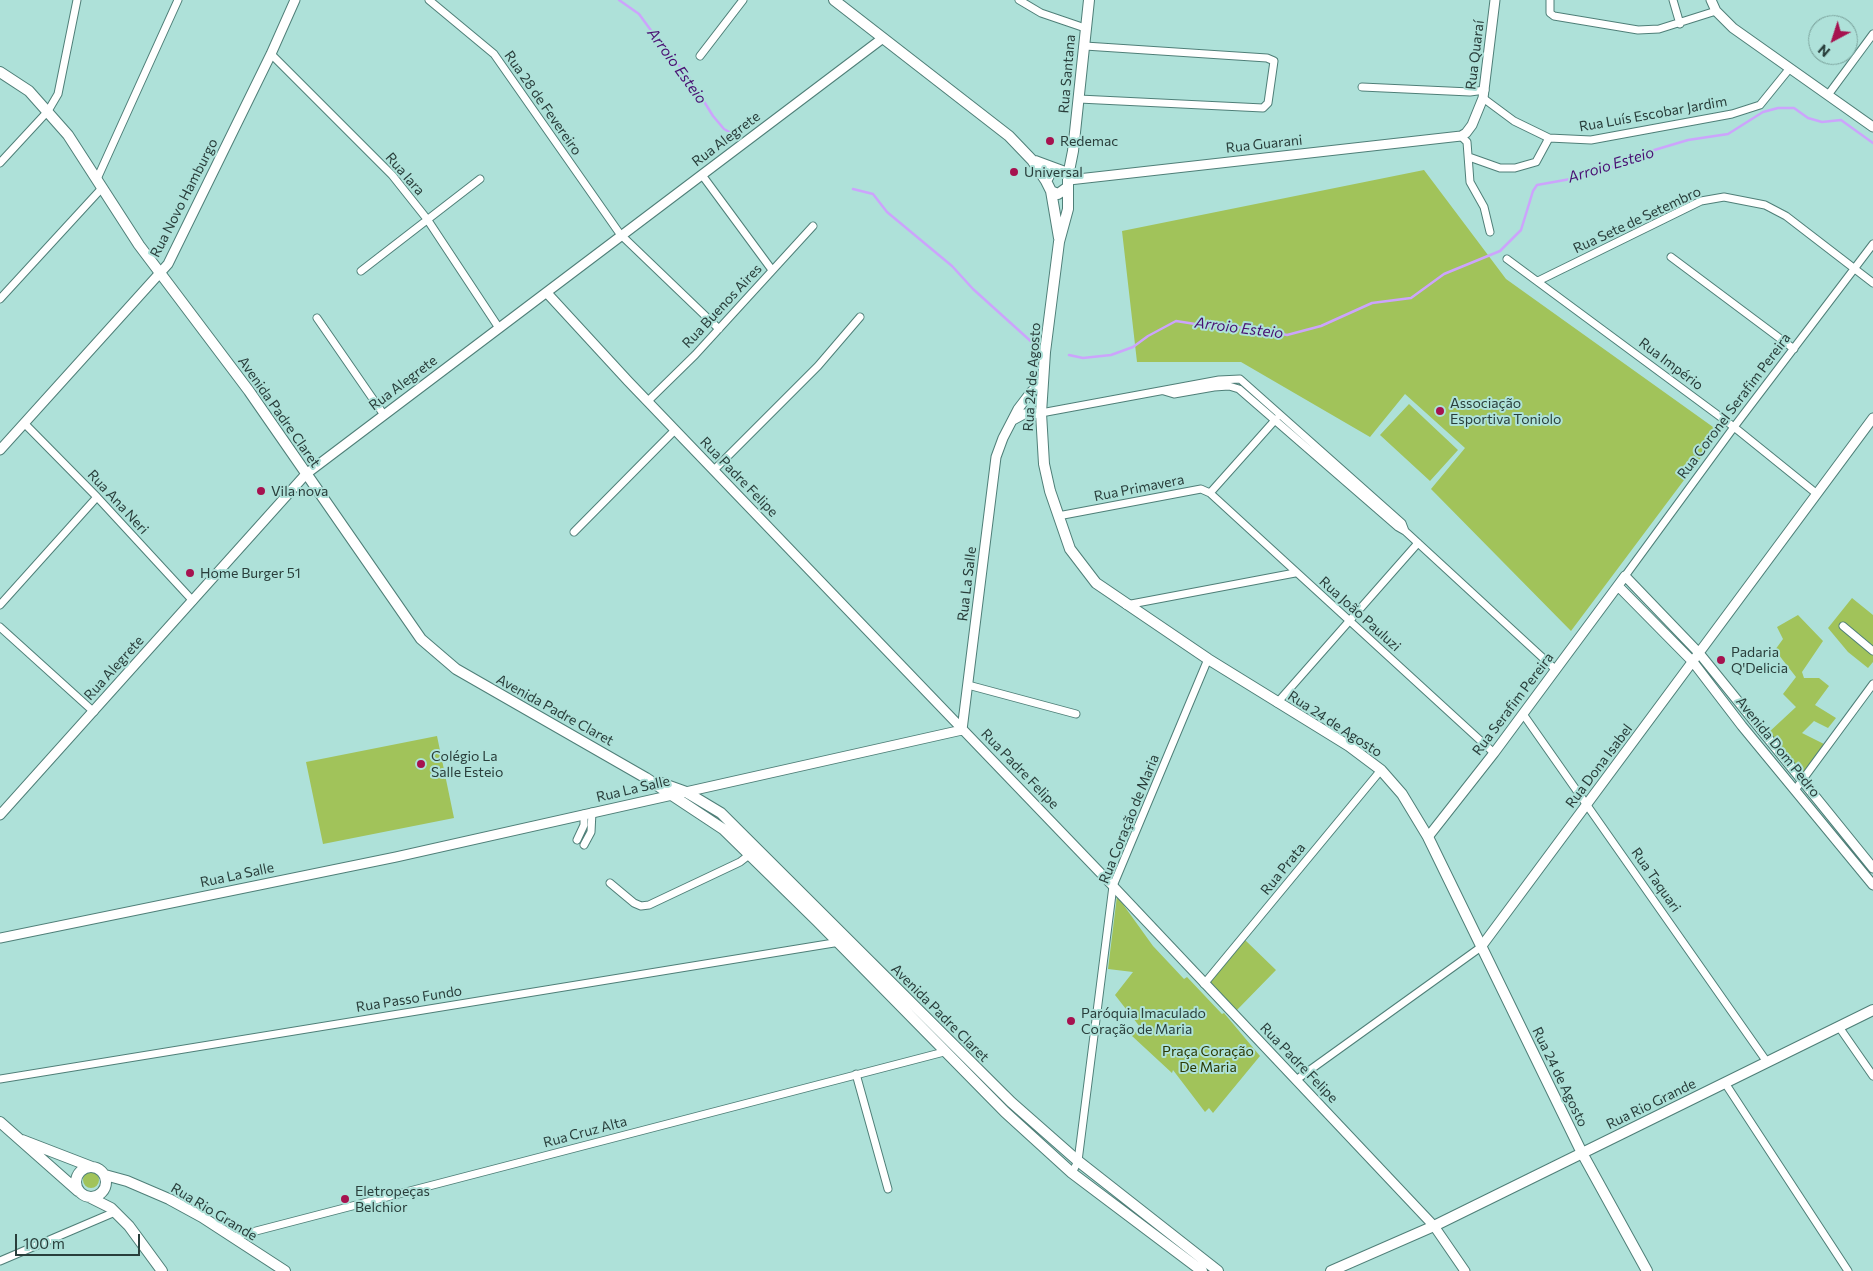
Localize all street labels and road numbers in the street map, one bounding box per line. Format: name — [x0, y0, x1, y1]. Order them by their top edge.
street label: Rua Quaraí — [1462, 19, 1488, 91]
street label: Rua Santana — [1055, 34, 1079, 114]
street label: Rua 28 de Fevereiro — [501, 48, 585, 158]
street label: Rua Luís Escobar Jardim — [1578, 93, 1728, 135]
street label: Rua Alegrete — [689, 108, 763, 170]
street label: Rua Guarani — [1225, 132, 1303, 156]
street label: Rua Novo Hamburgo — [147, 136, 221, 260]
street label: Rua Iara — [382, 149, 428, 199]
street label: Rua Sete de Setembro — [1570, 183, 1704, 257]
street label: Rua Buenos Aires — [679, 260, 765, 352]
street label: Rua 24 de Agosto — [1020, 322, 1044, 432]
street label: Rua Coronel Serafim Pereira — [1674, 330, 1794, 482]
street label: Rua Império — [1635, 334, 1707, 394]
street label: Rua Alegrete — [366, 352, 440, 414]
street label: Avenida Padre Claret — [234, 353, 324, 471]
street label: Rua Padre Felipe — [697, 434, 781, 520]
street label: Rua Ana Neri — [84, 466, 152, 538]
street label: Rua Primavera — [1092, 471, 1186, 505]
street label: Rua La Salle — [954, 546, 980, 622]
street label: Rua João Pauluzi — [1316, 573, 1404, 655]
street label: Rua Alegrete — [81, 632, 147, 704]
street label: Rua Serafim Pereira — [1469, 649, 1557, 759]
street label: Avenida Padre Claret — [493, 671, 617, 749]
street label: Rua 24 de Agosto — [1285, 687, 1385, 761]
street label: Avenida Dom Pedro — [1732, 693, 1824, 801]
street label: Rua Dona Isabel — [1562, 721, 1636, 811]
street label: Rua Padre Felipe — [978, 726, 1062, 812]
street label: Rua Coração de Maria — [1095, 752, 1163, 886]
street label: Rua La Salle — [594, 772, 672, 806]
street label: Rua Prata — [1257, 840, 1309, 898]
street label: Rua Taquari — [1628, 845, 1684, 915]
street label: Rua La Salle — [198, 859, 276, 891]
street label: Avenida Padre Claret — [888, 961, 992, 1065]
street label: Rua Passo Fundo — [355, 982, 463, 1016]
street label: Rua Padre Felipe — [1257, 1020, 1341, 1106]
street label: Rua 24 de Agosto — [1529, 1024, 1591, 1130]
street label: Rua Rio Grande — [1603, 1075, 1699, 1133]
street label: Rua Cruz Alta — [541, 1113, 629, 1151]
street label: Rua Rio Grande — [168, 1180, 260, 1244]

